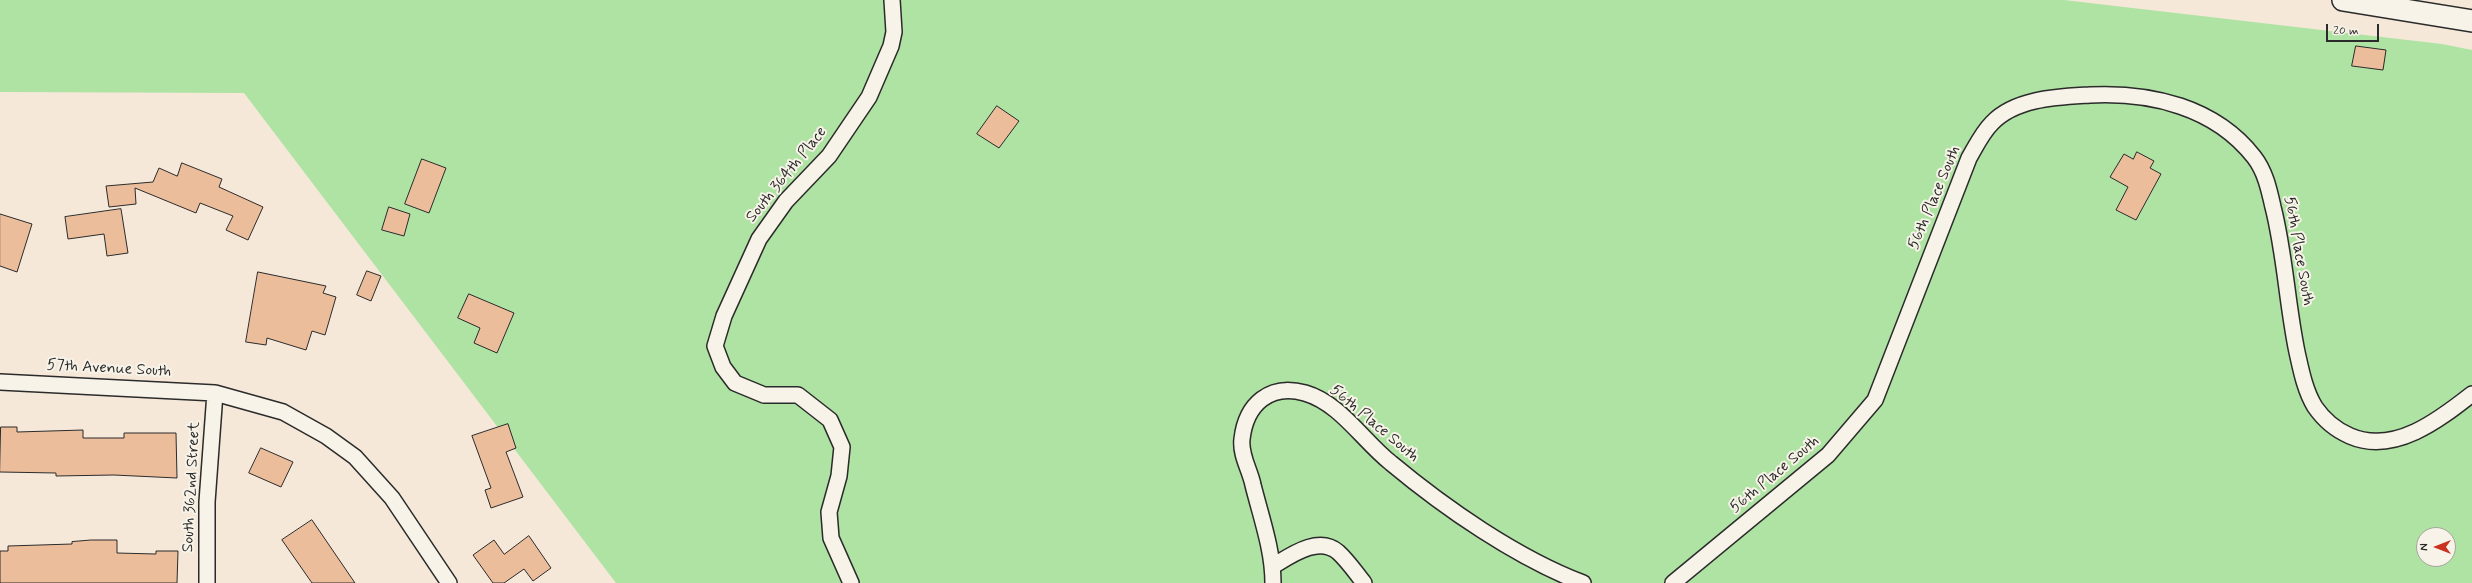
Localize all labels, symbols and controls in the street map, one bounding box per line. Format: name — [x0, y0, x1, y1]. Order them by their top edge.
scale bar — [2328, 16, 2381, 42]
text: 20 m — [2333, 23, 2359, 39]
street label: South 364th Place — [743, 123, 831, 227]
street label: 56th Place South — [1905, 143, 1965, 253]
street label: 56th Place South — [2279, 195, 2317, 307]
street label: 57th Avenue South — [46, 356, 172, 382]
street label: 56th Place South — [1325, 381, 1423, 467]
street label: South 362nd Street — [179, 421, 205, 553]
street label: 56th Place South — [1726, 432, 1824, 518]
north arrow — [2416, 527, 2456, 567]
text: N — [2418, 543, 2432, 551]

